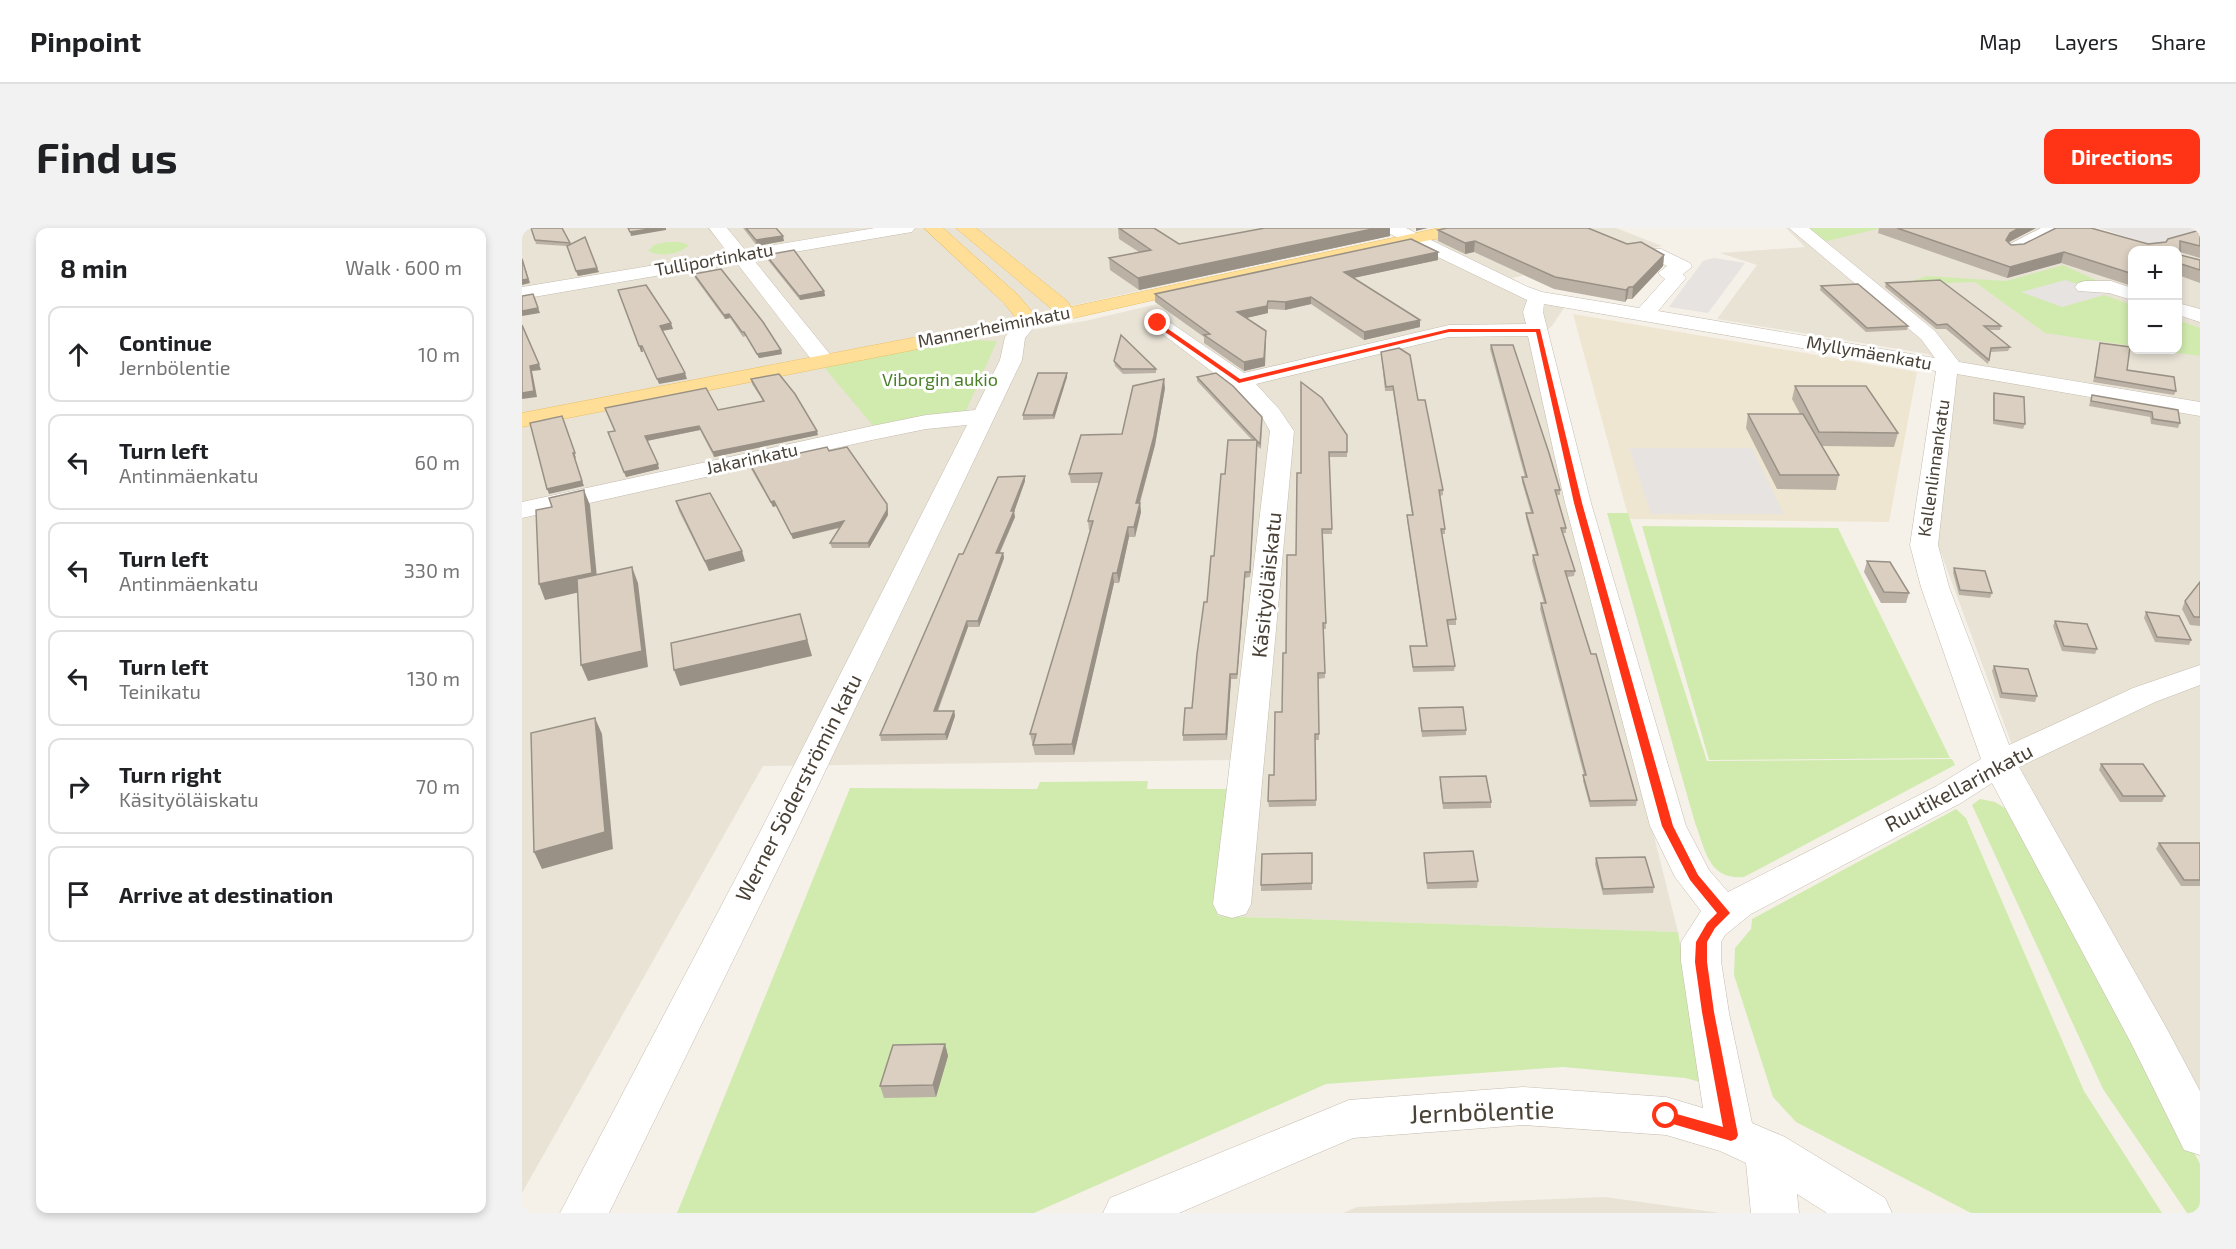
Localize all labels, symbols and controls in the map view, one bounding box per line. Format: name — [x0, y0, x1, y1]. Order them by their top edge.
text: Pinpoint — [30, 24, 141, 58]
text: Map — [1979, 29, 2021, 54]
text: Layers — [2054, 29, 2118, 54]
text: Share — [2151, 29, 2206, 54]
button: Directions — [2044, 129, 2200, 184]
text: Find us — [36, 131, 178, 181]
street label: Tulliportinkatu — [653, 238, 775, 280]
map controls — [2128, 246, 2182, 354]
button: + — [2128, 246, 2182, 300]
text: 8 min — [60, 252, 128, 283]
text: Walk · 600 m — [345, 255, 462, 279]
street label: Mannerheiminkatu — [916, 300, 1072, 352]
button: − — [2128, 300, 2182, 354]
route end — [1144, 309, 1170, 335]
text: Continue — [119, 329, 212, 355]
street label: Myllymäenkatu — [1805, 330, 1934, 374]
icon: ahead — [62, 338, 95, 371]
text: 10 m — [418, 342, 460, 366]
text: Jernbölentie — [119, 355, 231, 379]
park label: Viborgin aukio — [882, 368, 998, 390]
street label: Kallenlinnankatu — [1912, 398, 1954, 538]
text: Turn left — [119, 437, 208, 463]
street label: Jakarinkatu — [704, 438, 800, 478]
icon: left — [62, 446, 95, 479]
text: 60 m — [415, 450, 460, 474]
text: Antinmäenkatu — [119, 463, 258, 487]
street label: Käsityöläiskatu — [1245, 511, 1286, 659]
text: Turn left — [119, 545, 208, 571]
icon: left — [62, 554, 95, 587]
text: 330 m — [404, 558, 460, 582]
text: Antinmäenkatu — [119, 571, 258, 595]
text: Turn left — [119, 653, 208, 679]
icon: left — [62, 662, 95, 695]
text: 130 m — [407, 666, 460, 690]
street label: Werner Söderströmin katu — [729, 669, 866, 905]
text: Teinikatu — [119, 679, 201, 703]
street label: Ruutikellarinkatu — [1880, 737, 2036, 836]
text: Turn right — [119, 761, 221, 787]
icon: right — [62, 770, 95, 803]
text: 70 m — [416, 774, 460, 798]
text: Käsityöläiskatu — [119, 787, 259, 811]
icon: arrive — [62, 878, 95, 911]
text: Arrive at destination — [119, 881, 333, 907]
street label: Jernbölentie — [1409, 1092, 1555, 1129]
route start — [1652, 1102, 1678, 1128]

